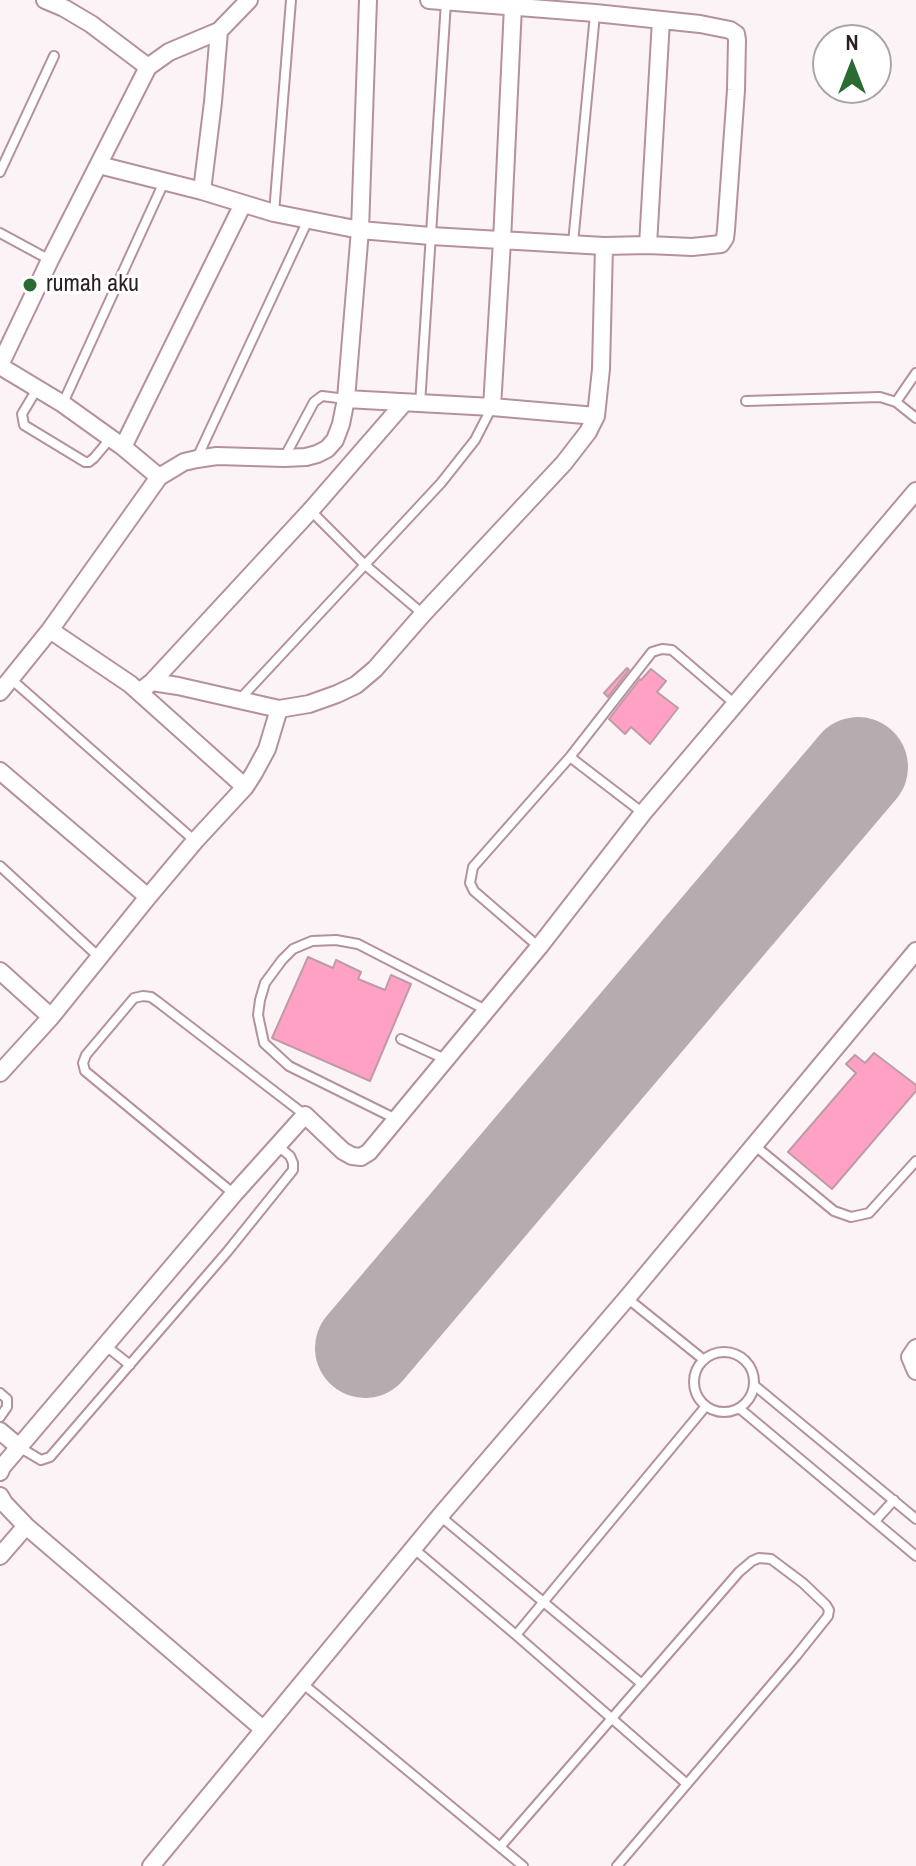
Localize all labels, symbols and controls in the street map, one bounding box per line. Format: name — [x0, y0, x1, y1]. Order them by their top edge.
north arrow — [812, 24, 892, 104]
text: N — [845, 27, 859, 57]
place label: rumah aku — [46, 271, 139, 299]
marker: rumah aku — [21, 276, 39, 294]

